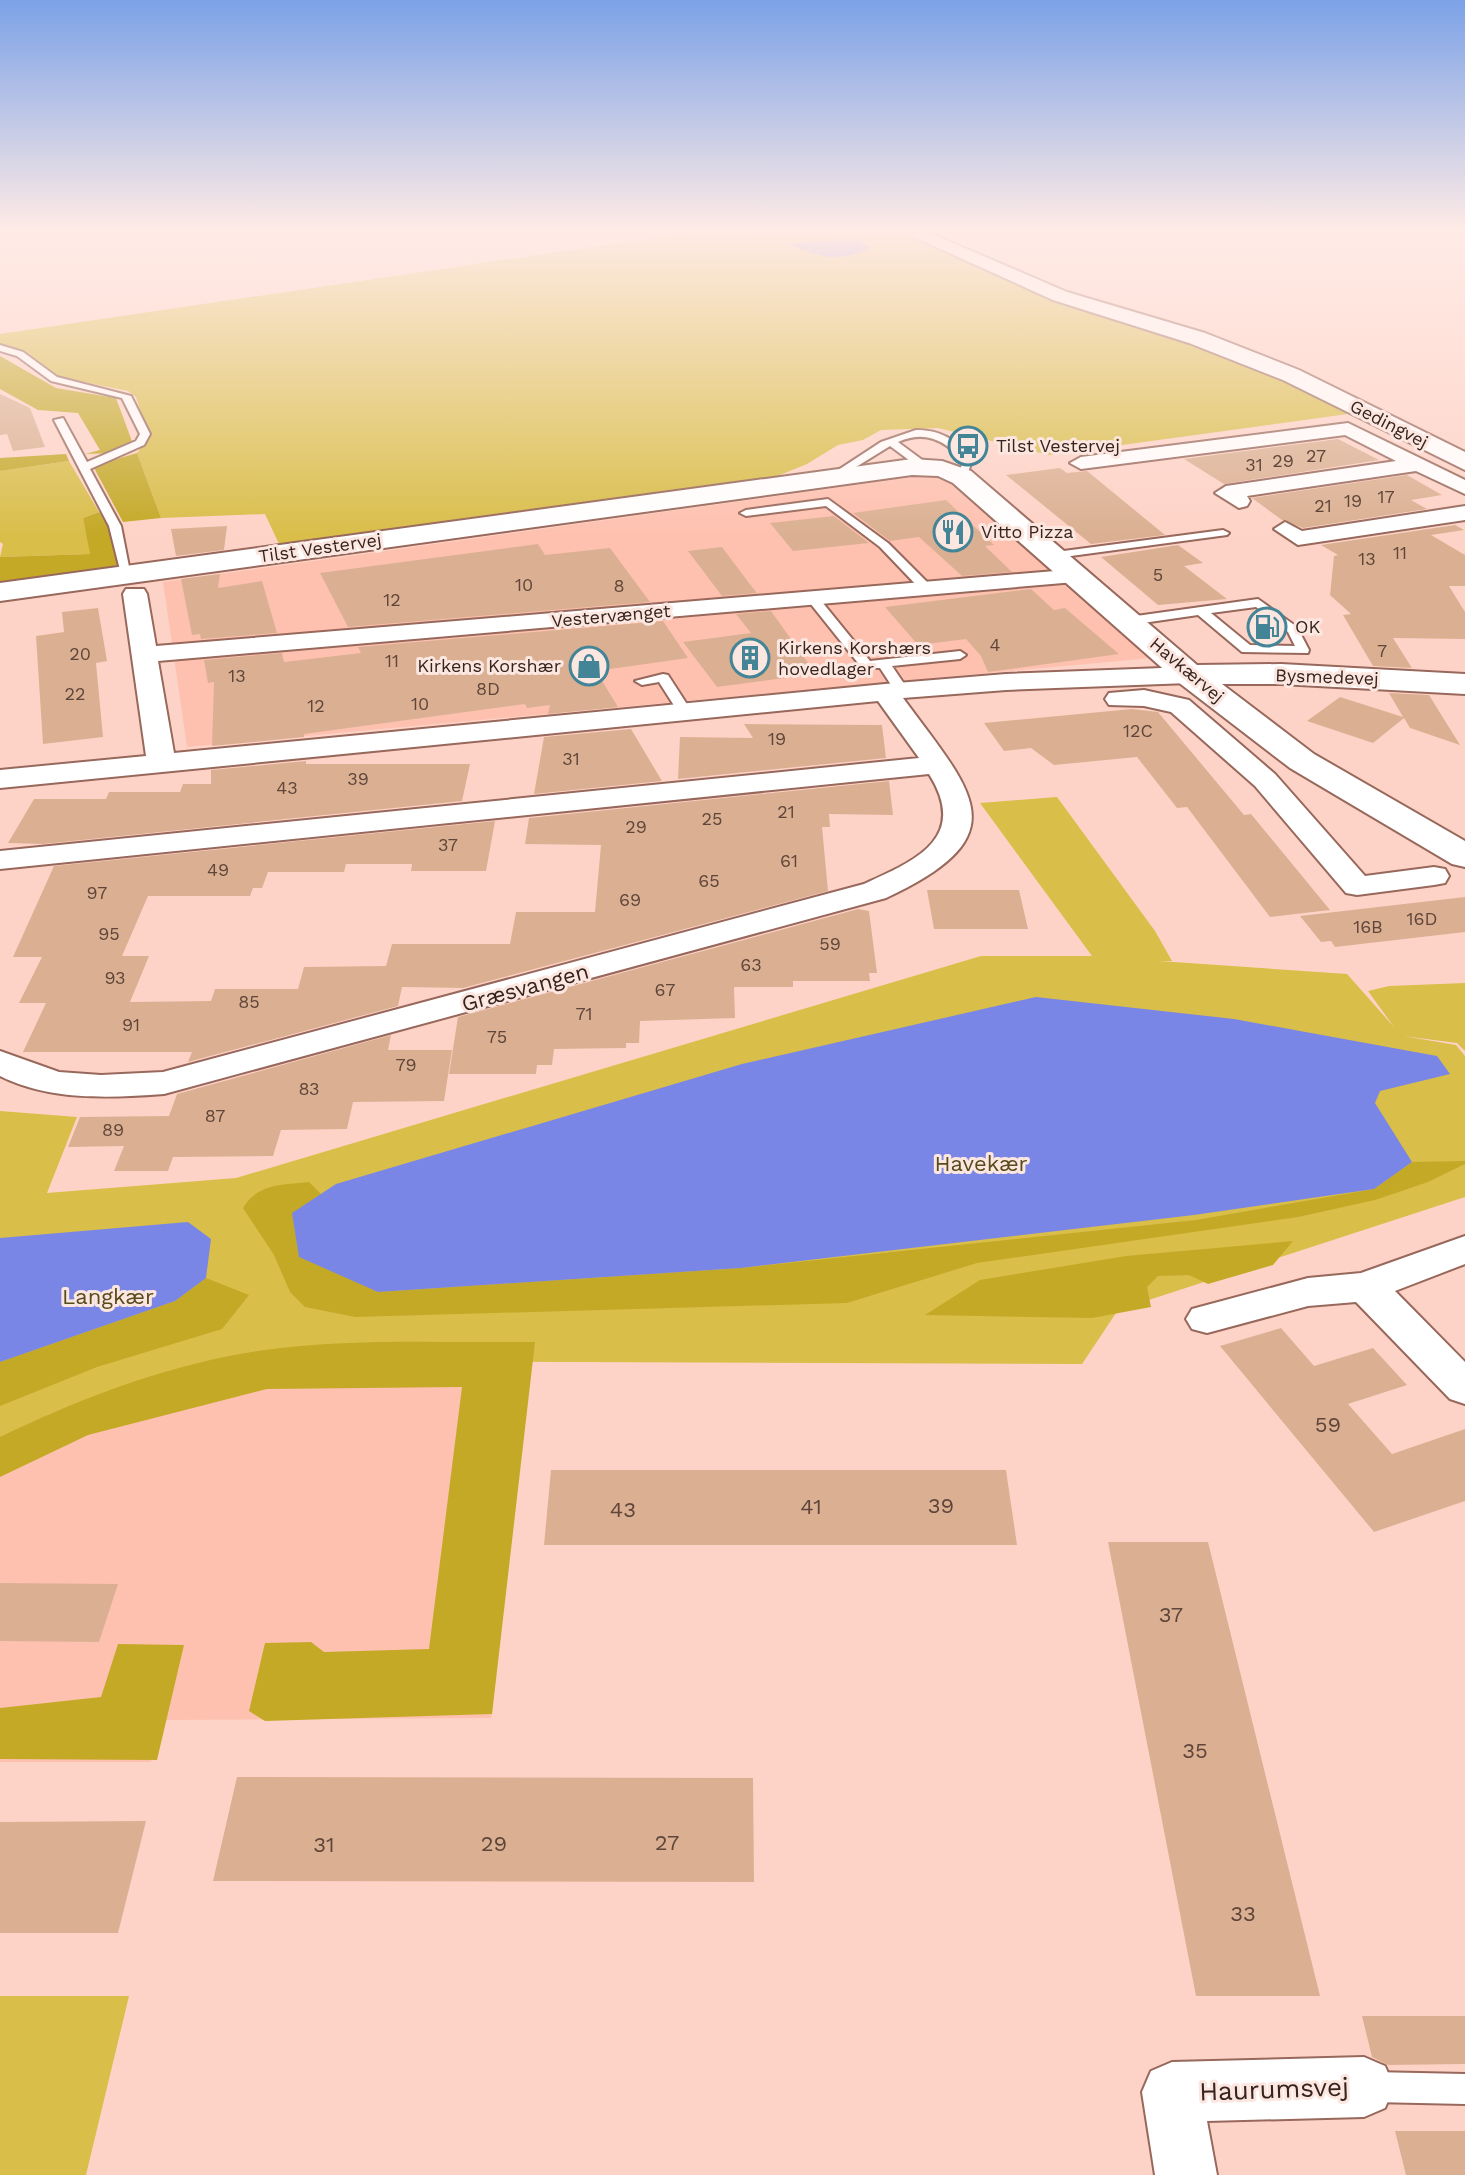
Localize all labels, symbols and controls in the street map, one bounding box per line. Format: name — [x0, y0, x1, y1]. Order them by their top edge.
street label: Gedingvej — [1347, 395, 1432, 452]
bus stop icon: Tilst Vestervej — [947, 425, 989, 467]
place label: Tilst Vestervej — [996, 435, 1120, 456]
house number: 27 — [1306, 445, 1326, 466]
house number: 29 — [1272, 450, 1294, 471]
house number: 31 — [1245, 454, 1263, 475]
house number: 17 — [1377, 486, 1395, 507]
house number: 19 — [1344, 490, 1362, 511]
house number: 21 — [1314, 495, 1332, 516]
restaurant icon: Vitto Pizza — [932, 511, 974, 553]
place label: Vitto Pizza — [981, 521, 1074, 542]
street label: Tilst Vestervej — [257, 528, 383, 567]
house number: 11 — [1393, 542, 1407, 563]
house number: 13 — [1358, 548, 1376, 569]
house number: 5 — [1153, 564, 1163, 585]
house number: 10 — [515, 574, 533, 595]
house number: 8 — [613, 575, 625, 596]
house number: 12 — [383, 589, 401, 610]
street label: Vestervænget — [550, 600, 672, 631]
fuel station icon: OK — [1246, 606, 1288, 648]
place label: OK — [1295, 616, 1320, 637]
street label: Havkærvej — [1146, 633, 1229, 707]
house number: 4 — [990, 634, 1001, 655]
building icon: Kirkens Korshærs hovedlager — [729, 637, 771, 679]
place label: Kirkens Korshærs hovedlager — [778, 637, 931, 679]
house number: 7 — [1377, 640, 1387, 661]
house number: 20 — [69, 643, 91, 664]
shop icon: Kirkens Korshær — [568, 645, 610, 687]
house number: 11 — [385, 650, 399, 671]
place label: Kirkens Korshær — [417, 655, 561, 676]
street label: Bysmedevej — [1275, 664, 1379, 689]
house number: 13 — [228, 665, 246, 686]
house number: 8D — [476, 678, 500, 699]
house number: 22 — [65, 683, 86, 704]
house number: 10 — [411, 693, 429, 714]
house number: 12 — [307, 695, 325, 716]
house number: 12C — [1123, 720, 1153, 741]
house number: 19 — [768, 728, 786, 749]
house number: 31 — [562, 748, 580, 769]
house number: 39 — [347, 768, 369, 789]
house number: 43 — [276, 777, 298, 798]
house number: 21 — [777, 801, 795, 822]
house number: 25 — [702, 808, 722, 829]
house number: 29 — [625, 816, 647, 837]
house number: 37 — [438, 834, 458, 855]
house number: 61 — [780, 850, 798, 871]
house number: 49 — [207, 859, 229, 880]
house number: 65 — [698, 870, 720, 891]
house number: 97 — [87, 882, 107, 903]
house number: 69 — [619, 889, 641, 910]
house number: 16D — [1407, 908, 1437, 929]
house number: 16B — [1353, 916, 1383, 937]
house number: 95 — [98, 923, 120, 944]
house number: 59 — [819, 933, 841, 954]
house number: 63 — [740, 954, 762, 975]
street label: Græsvangen — [459, 958, 592, 1016]
house number: 93 — [104, 967, 126, 988]
house number: 67 — [655, 979, 675, 1000]
house number: 85 — [238, 991, 260, 1012]
house number: 71 — [575, 1003, 593, 1024]
house number: 91 — [122, 1014, 140, 1035]
house number: 75 — [487, 1026, 507, 1047]
house number: 79 — [395, 1054, 417, 1075]
house number: 83 — [298, 1078, 320, 1099]
house number: 87 — [205, 1105, 225, 1126]
house number: 89 — [102, 1119, 124, 1140]
park label: Havekær — [934, 1151, 1028, 1176]
park label: Langkær — [62, 1284, 154, 1309]
house number: 59 — [1315, 1412, 1341, 1437]
house number: 39 — [928, 1493, 954, 1518]
house number: 41 — [800, 1494, 822, 1519]
house number: 43 — [610, 1497, 636, 1522]
house number: 37 — [1159, 1602, 1183, 1627]
house number: 35 — [1182, 1738, 1208, 1763]
house number: 27 — [655, 1830, 679, 1855]
house number: 29 — [481, 1831, 507, 1856]
house number: 31 — [313, 1832, 335, 1857]
house number: 33 — [1230, 1901, 1256, 1926]
street label: Haurumsvej — [1199, 2071, 1349, 2107]

